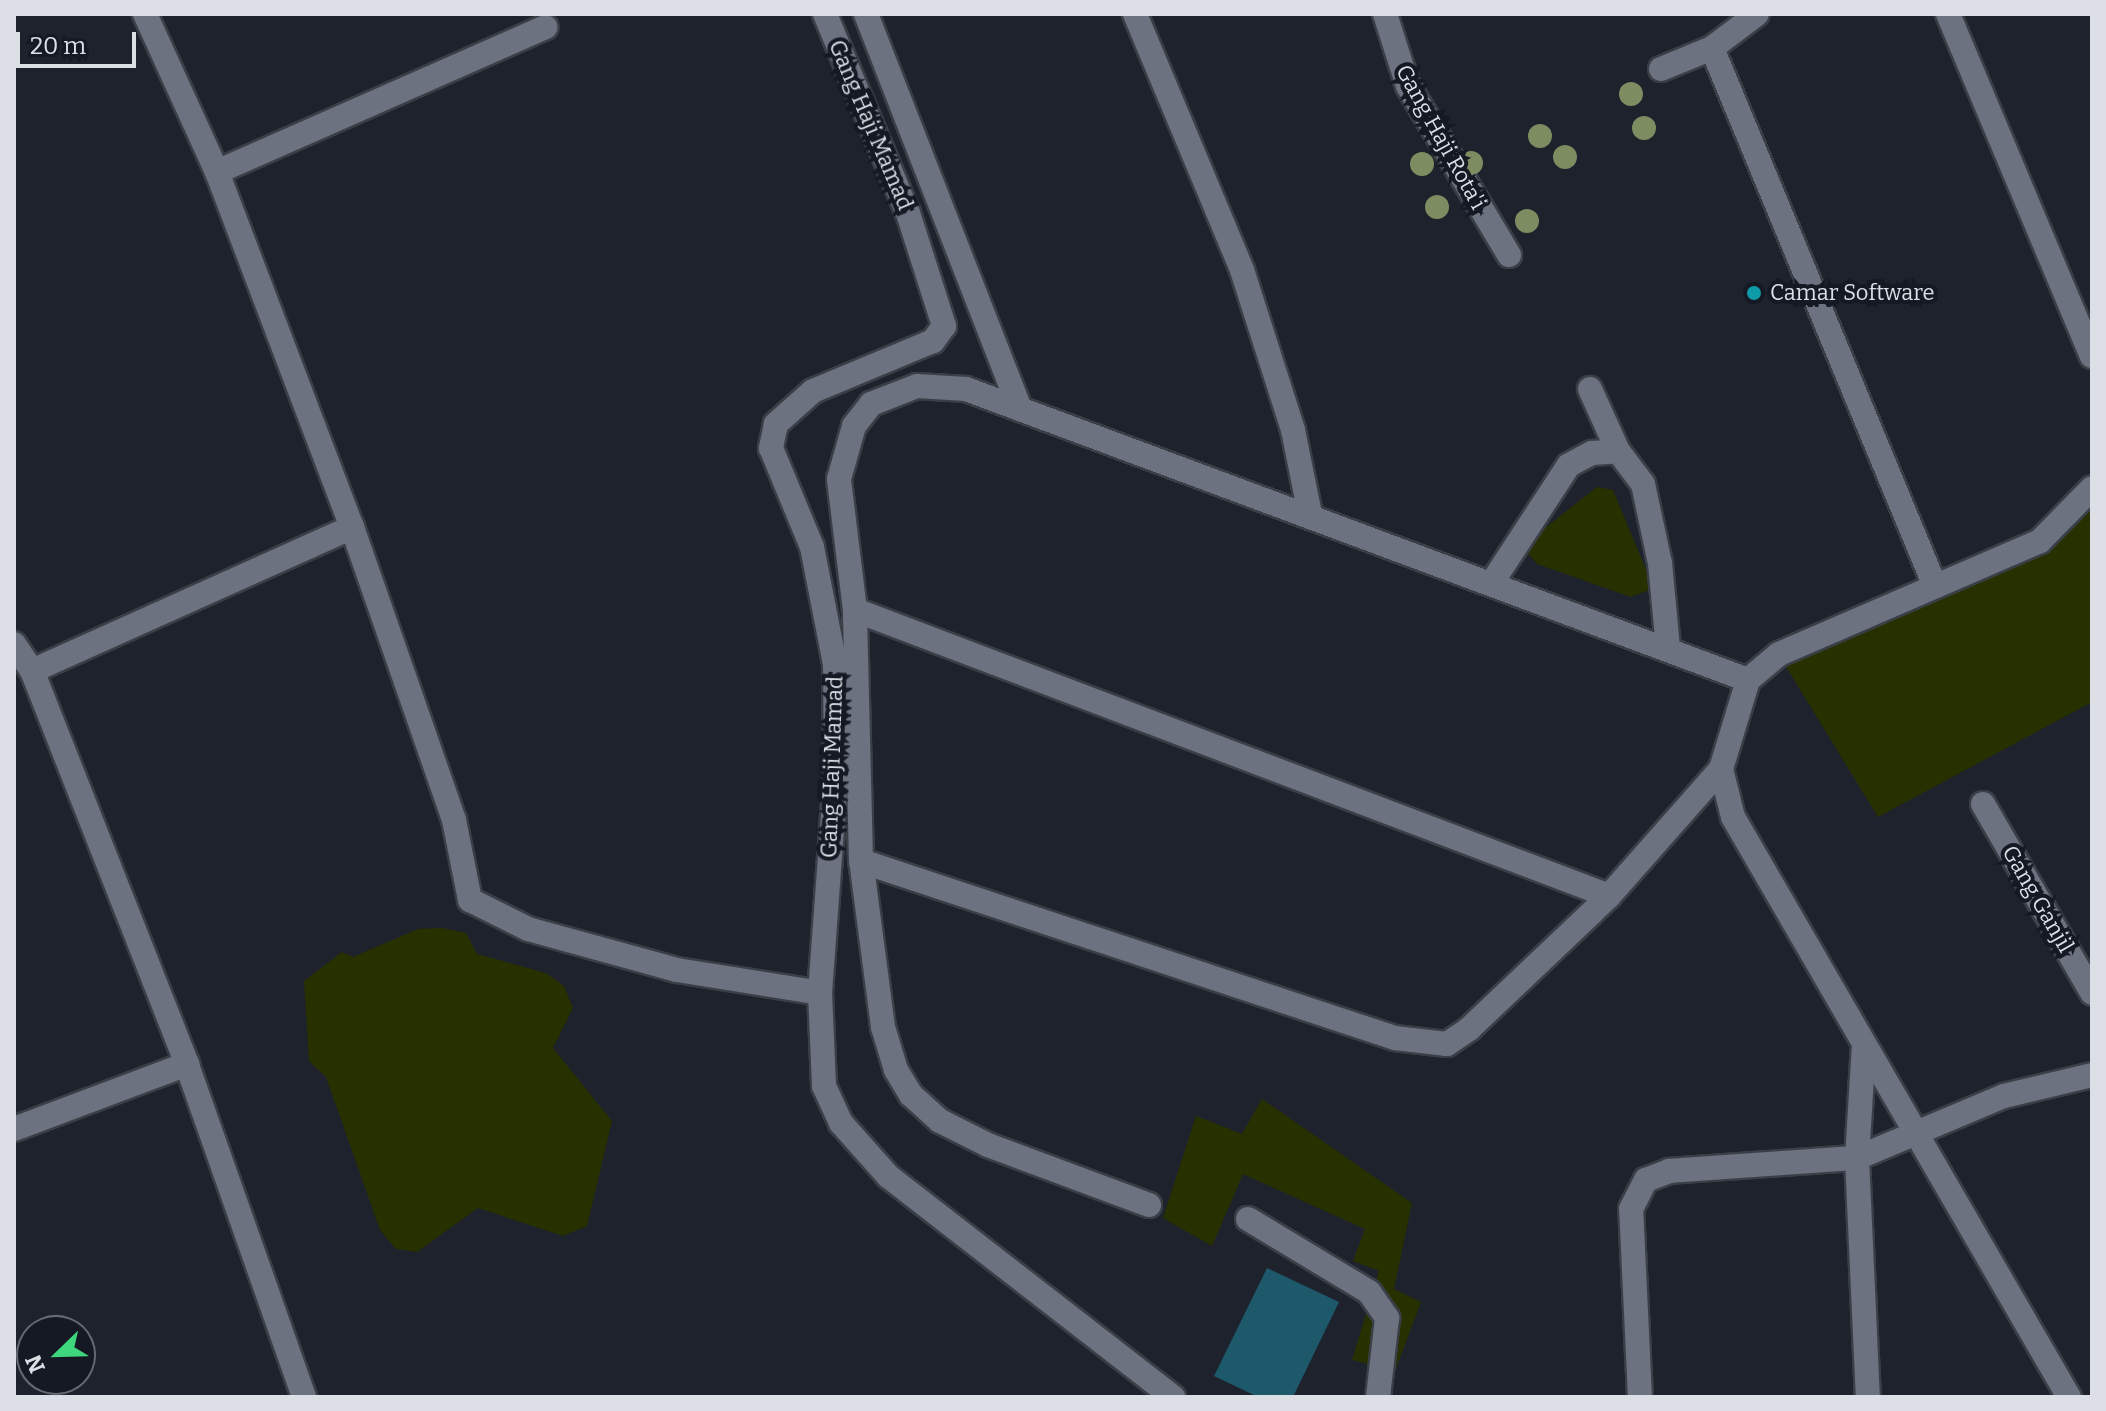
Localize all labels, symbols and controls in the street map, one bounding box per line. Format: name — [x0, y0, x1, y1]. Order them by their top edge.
scale bar — [20, 16, 140, 66]
text: 20 m — [30, 32, 86, 60]
street label: Gang Haji Mamad — [823, 36, 919, 214]
street label: Gang Haji Rota'i — [1390, 60, 1492, 214]
place label: Camar Software — [1770, 280, 1935, 306]
marker: Camar Software — [1745, 284, 1763, 302]
street label: Gang Haji Mamad — [816, 676, 848, 858]
street label: Gang Ganjil — [1997, 841, 2079, 957]
north arrow — [16, 1315, 96, 1395]
text: N — [20, 1351, 51, 1377]

